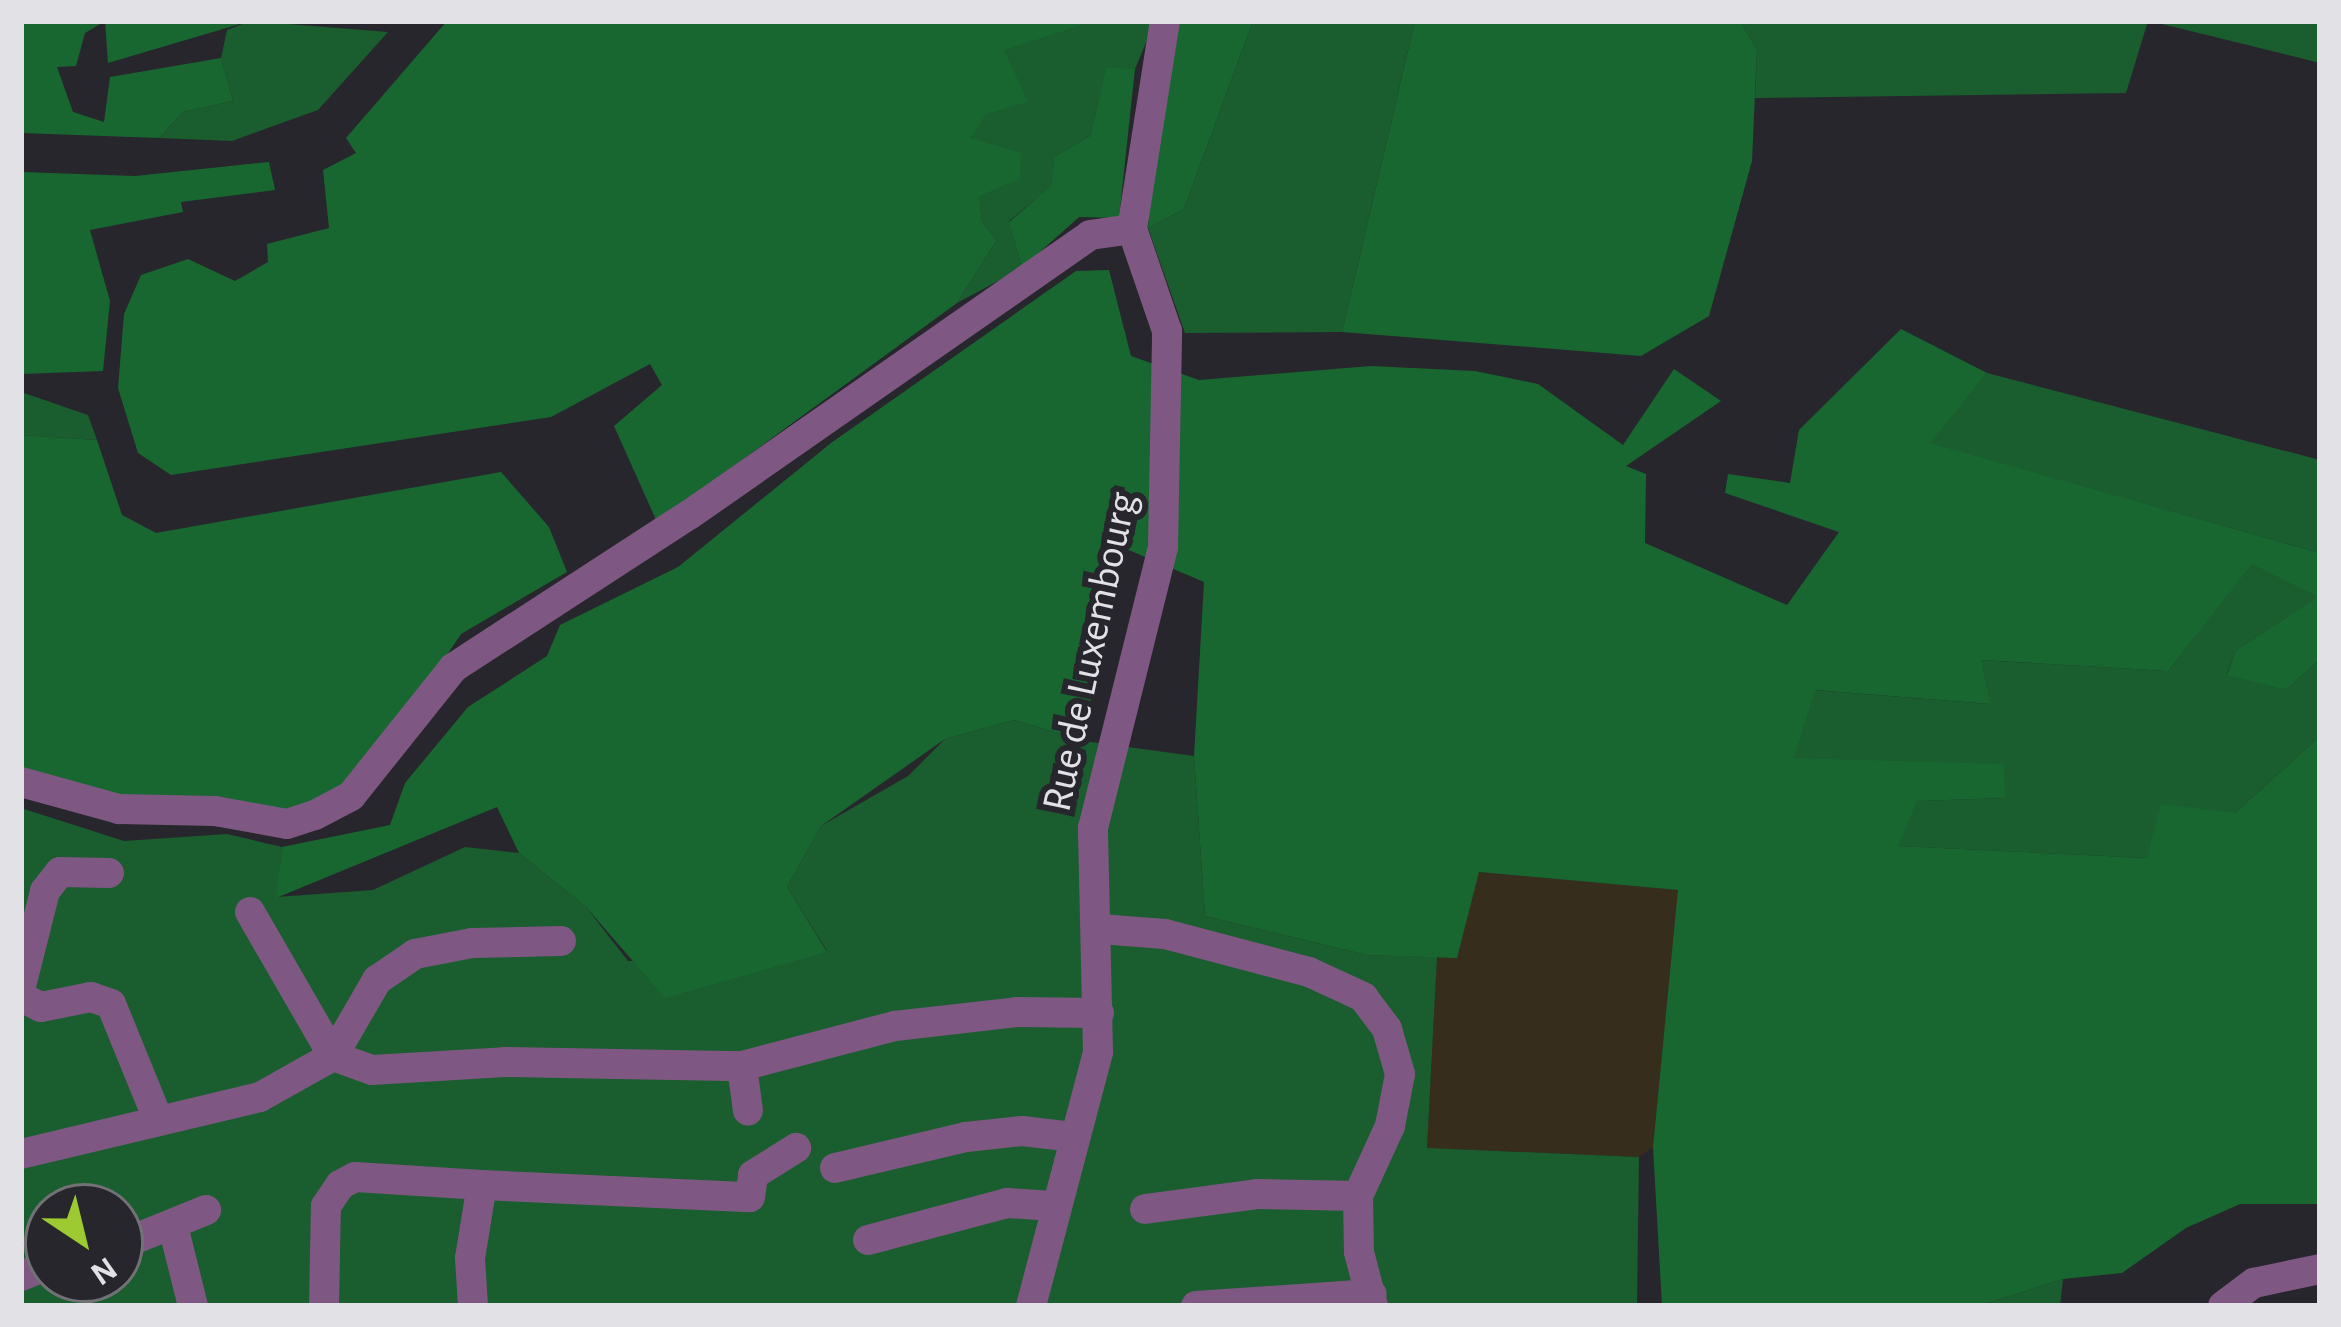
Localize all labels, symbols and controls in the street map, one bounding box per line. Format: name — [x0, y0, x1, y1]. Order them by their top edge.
street label: Rue de Luxembourg — [1032, 488, 1148, 816]
north arrow — [24, 1183, 144, 1303]
text: N — [84, 1250, 122, 1291]

